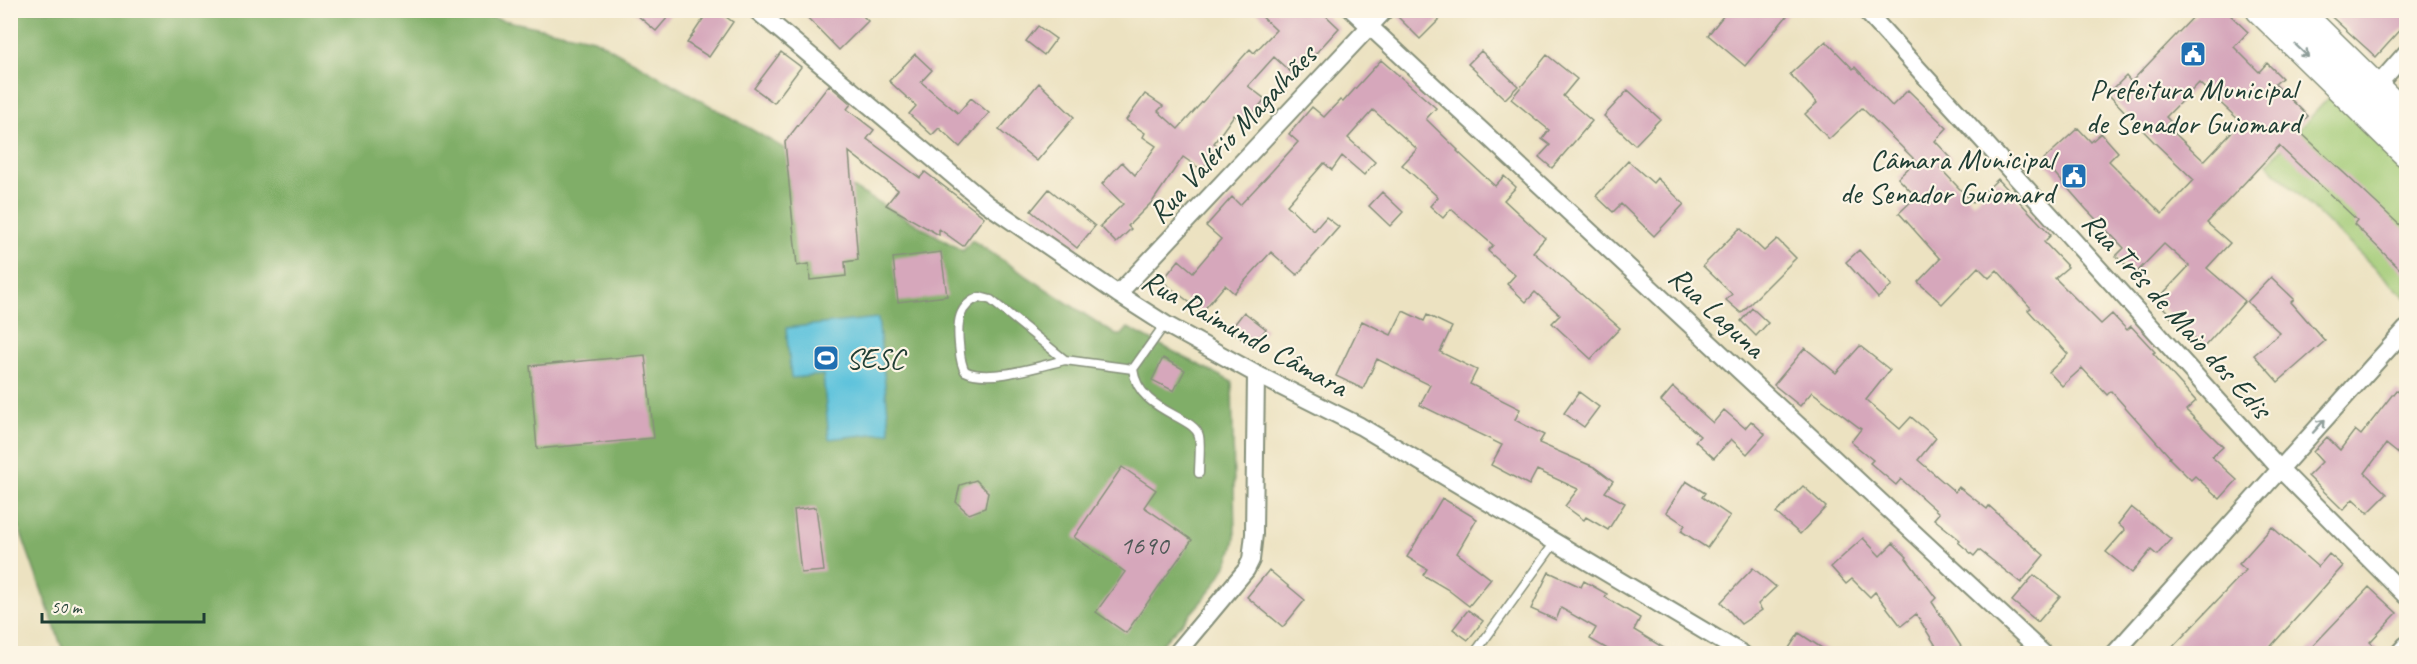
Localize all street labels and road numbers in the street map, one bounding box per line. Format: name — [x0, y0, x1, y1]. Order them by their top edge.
street label: Rua Valério Magalhães — [1140, 35, 1326, 231]
street label: Rua Três de Maio dos Edis — [2074, 204, 2282, 428]
street label: Rua Laguna — [1661, 258, 1775, 367]
street label: Rua Raimundo Câmara — [1135, 261, 1356, 406]

